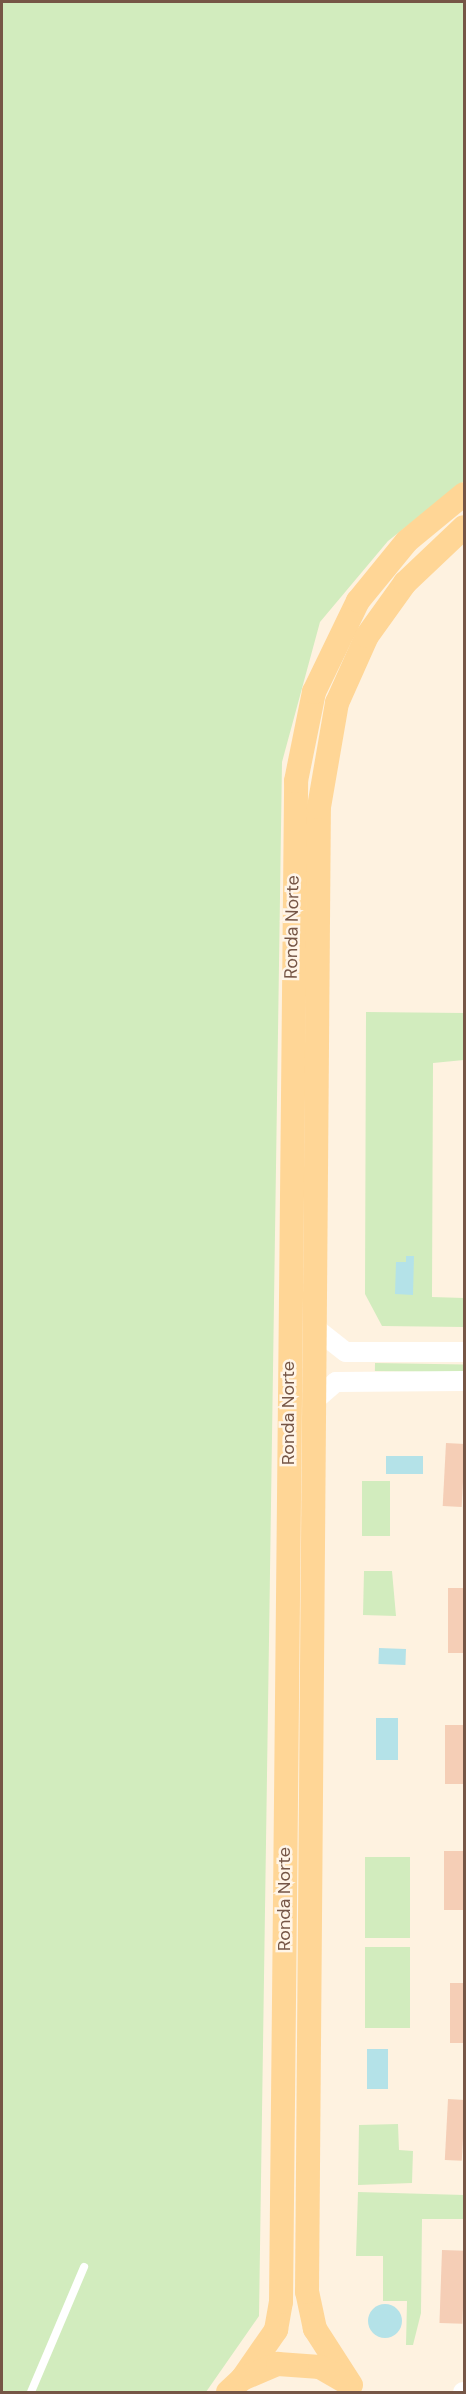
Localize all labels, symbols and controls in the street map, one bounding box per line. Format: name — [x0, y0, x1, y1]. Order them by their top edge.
street label: Ronda Norte — [280, 875, 304, 979]
street label: Ronda Norte — [277, 1361, 299, 1465]
street label: Ronda Norte — [273, 1847, 295, 1951]

